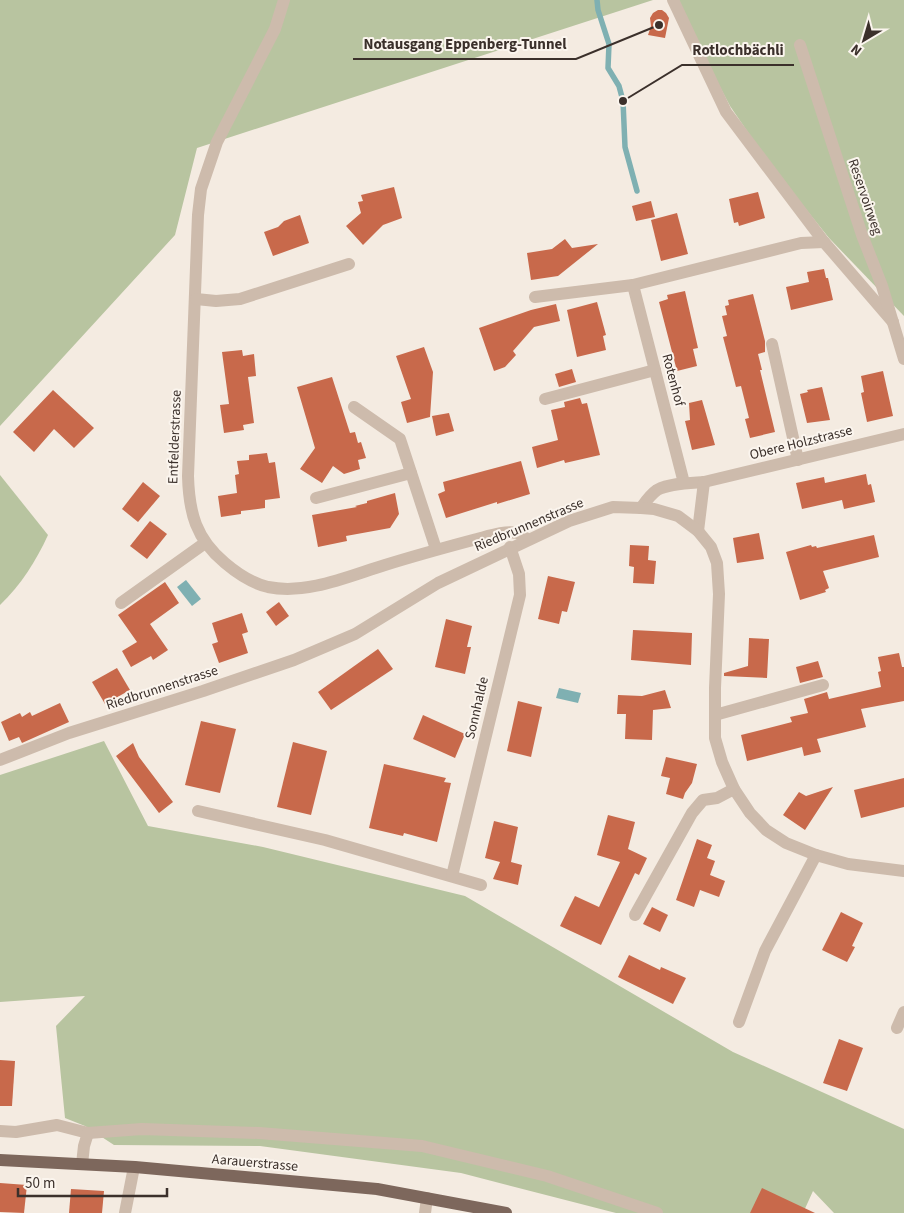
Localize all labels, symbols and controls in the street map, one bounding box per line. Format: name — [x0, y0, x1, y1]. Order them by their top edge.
north arrow — [839, 15, 889, 65]
callout: Notausgang Eppenberg-Tunnel — [353, 29, 576, 59]
text: Notausgang Eppenberg-Tunnel — [363, 34, 567, 55]
callout: Rotlochbächli — [682, 35, 794, 65]
text: N — [847, 39, 866, 60]
text: Rotlochbächli — [692, 40, 784, 61]
street label: Reservoirweg — [843, 156, 887, 238]
street label: Rotenhof — [656, 352, 690, 409]
street label: Entfelderstrasse — [163, 390, 187, 484]
street label: Obere Holzstrasse — [748, 421, 855, 465]
street label: Riedbrunnenstrasse — [471, 493, 587, 557]
street label: Riedbrunnenstrasse — [103, 660, 221, 716]
street label: Sonnhalde — [460, 675, 494, 741]
street label: Aarauerstrasse — [211, 1149, 299, 1177]
scale bar — [18, 1166, 166, 1198]
text: 50 m — [25, 1173, 55, 1194]

